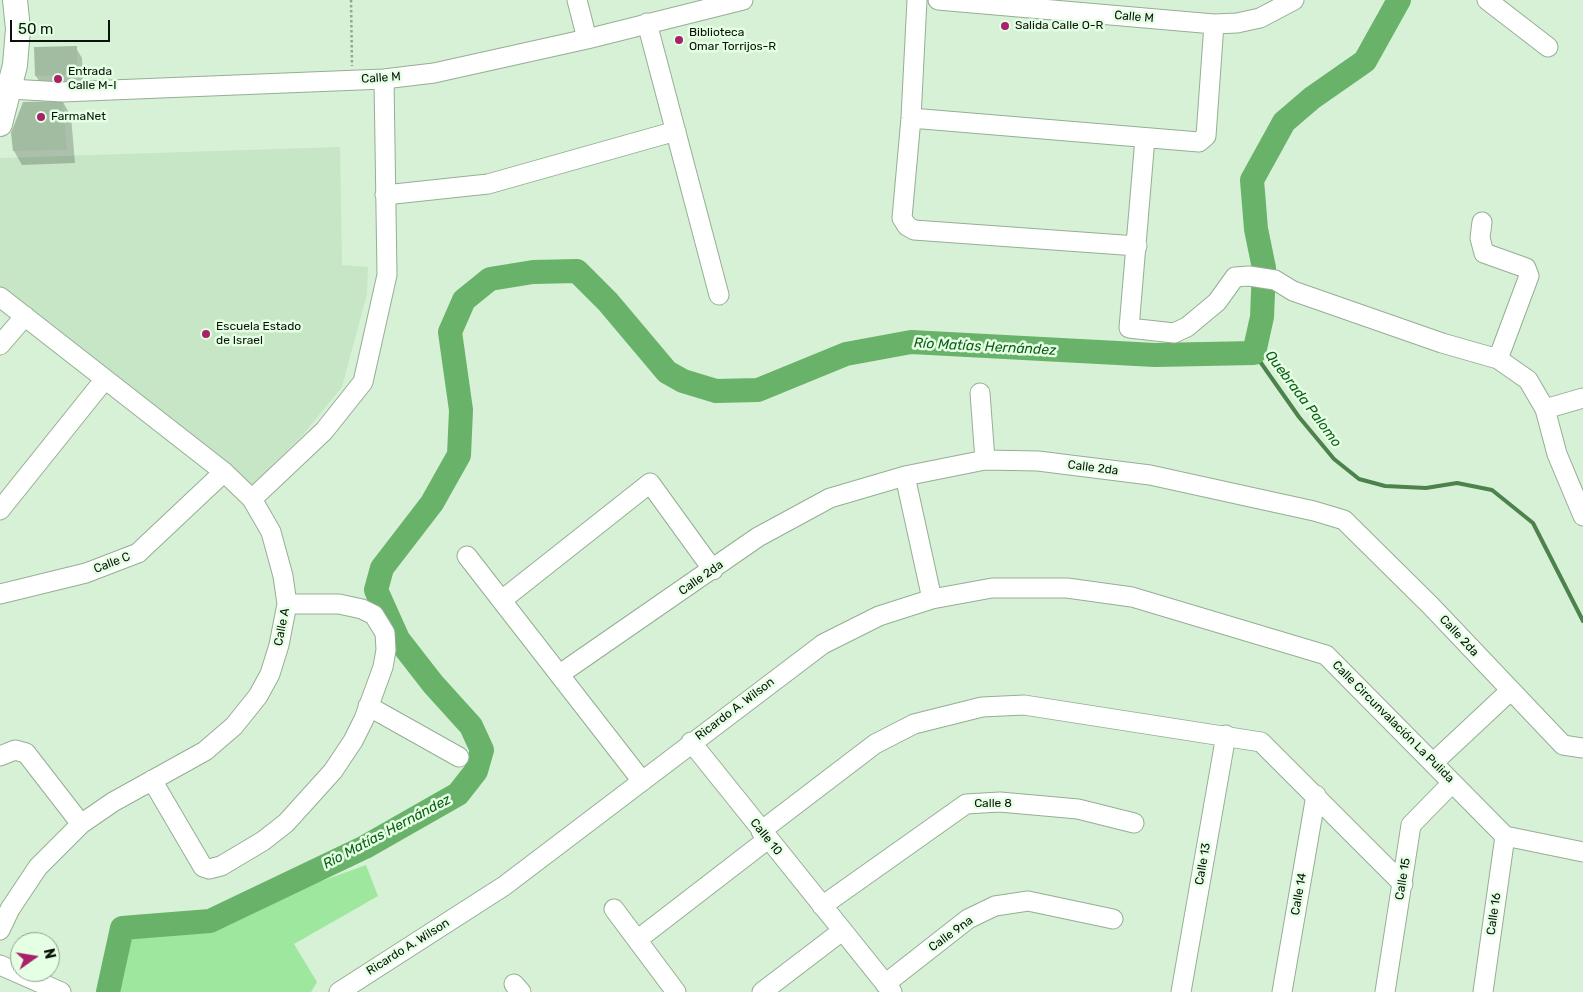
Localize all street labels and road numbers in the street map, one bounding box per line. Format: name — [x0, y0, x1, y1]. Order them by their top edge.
street label: Calle M — [1114, 8, 1154, 26]
street label: Calle M — [361, 69, 401, 87]
street label: Calle 2da — [1067, 458, 1119, 478]
street label: Calle C — [92, 549, 132, 577]
street label: Calle 2da — [676, 558, 726, 598]
street label: Calle A — [271, 607, 293, 647]
street label: Calle 2da — [1436, 612, 1482, 660]
street label: Calle Circunvalación La Pulida — [1329, 658, 1457, 786]
street label: Ricardo A. Wilson — [693, 675, 777, 743]
street label: Calle 8 — [974, 797, 1012, 811]
street label: Calle 10 — [747, 816, 785, 858]
street label: Calle 13 — [1192, 842, 1214, 886]
street label: Calle 15 — [1393, 857, 1413, 901]
street label: Calle 14 — [1288, 872, 1310, 916]
street label: Calle 16 — [1484, 892, 1504, 936]
street label: Calle 9na — [926, 913, 976, 955]
street label: Ricardo A. Wilson — [364, 916, 452, 978]

